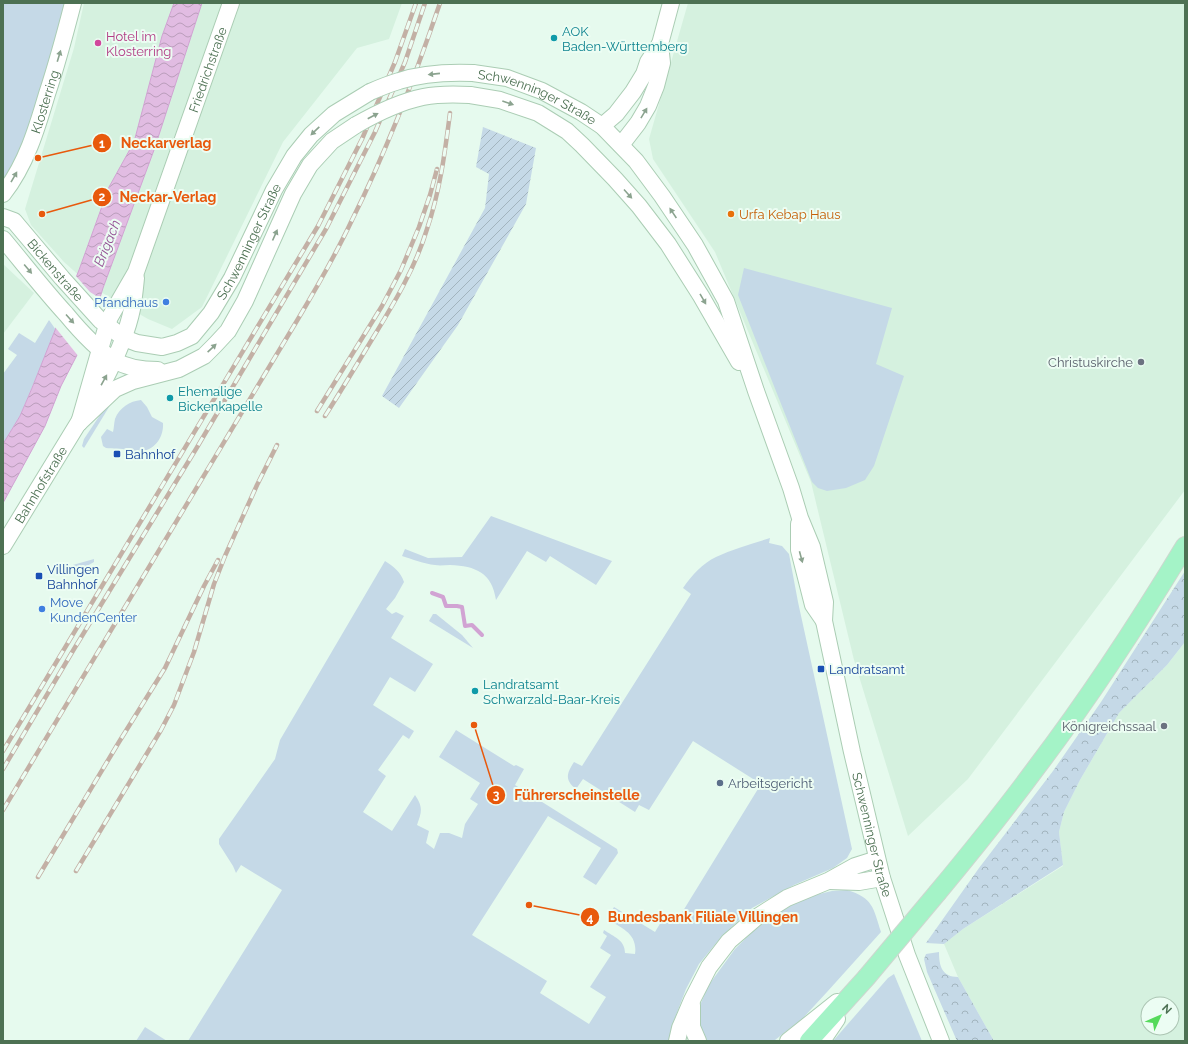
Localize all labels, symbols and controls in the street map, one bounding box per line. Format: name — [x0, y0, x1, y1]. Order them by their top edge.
place label: AOK Baden-Württemberg — [562, 24, 688, 54]
street label: Friedrichstraße — [186, 25, 230, 115]
place label: Hotel im Klosterring — [106, 29, 171, 59]
marker: AOK Baden-Württemberg — [549, 33, 559, 43]
marker: Hotel im Klosterring — [93, 38, 103, 48]
one-way arrow — [56, 49, 62, 61]
street label: Schwenninger Straße — [477, 67, 599, 128]
street label: Klosterring — [28, 68, 62, 135]
one-way arrow — [428, 71, 440, 77]
one-way arrow — [502, 100, 514, 106]
one-way arrow — [640, 107, 647, 119]
one-way arrow — [367, 112, 379, 119]
one-way arrow — [310, 126, 320, 136]
callout: Neckarverlag — [92, 130, 219, 156]
text: Neckarverlag — [121, 135, 211, 151]
text: 1 — [99, 137, 105, 151]
one-way arrow — [11, 171, 18, 183]
street label: Schwenninger Straße — [214, 180, 284, 303]
callout: Neckar-Verlag — [92, 184, 224, 210]
one-way arrow — [624, 188, 633, 199]
text: Neckar-Verlag — [120, 189, 217, 205]
text: 2 — [99, 190, 106, 204]
place label: Urfa Kebap Haus — [739, 207, 841, 222]
one-way arrow — [669, 208, 677, 218]
marker: Urfa Kebap Haus — [726, 209, 736, 219]
water label: Brigach — [90, 217, 124, 269]
one-way arrow — [272, 229, 278, 241]
street label: Bickenstraße — [24, 236, 87, 305]
one-way arrow — [23, 264, 32, 275]
one-way arrow — [700, 293, 707, 305]
place label: Pfandhaus — [94, 295, 158, 310]
marker: Pfandhaus — [161, 297, 171, 307]
one-way arrow — [65, 313, 74, 324]
one-way arrow — [207, 343, 217, 353]
place label: Christuskirche — [1048, 355, 1133, 370]
marker: Christuskirche — [1136, 357, 1146, 367]
one-way arrow — [101, 374, 108, 386]
place label: Ehemalige Bickenkapelle — [178, 384, 263, 414]
marker: Ehemalige Bickenkapelle — [165, 393, 175, 403]
street label: Bahnhofstraße — [12, 443, 70, 526]
place label: Bahnhof — [125, 447, 176, 462]
marker: Bahnhof — [112, 449, 122, 459]
one-way arrow — [798, 551, 804, 563]
place label: Villingen Bahnhof — [47, 562, 99, 592]
marker: Villingen Bahnhof — [34, 571, 44, 581]
place label: Move KundenCenter — [50, 595, 138, 625]
marker: Move KundenCenter — [37, 604, 47, 614]
place label: Landratsamt — [829, 662, 905, 677]
marker: Landratsamt — [816, 664, 826, 674]
place label: Landratsamt Schwarzald-Baar-Kreis — [483, 677, 620, 707]
marker: Landratsamt Schwarzald-Baar-Kreis — [470, 686, 480, 696]
place label: Königreichssaal — [1062, 719, 1156, 734]
marker: Königreichssaal — [1159, 721, 1169, 731]
street label: Schwenninger Straße — [849, 771, 895, 899]
place label: Arbeitsgericht — [728, 776, 813, 791]
marker: Arbeitsgericht — [715, 778, 725, 788]
callout: Führerscheinstelle — [486, 782, 647, 808]
text: Führerscheinstelle — [514, 787, 640, 803]
text: 3 — [493, 788, 500, 802]
callout: Bundesbank Filiale Villingen — [580, 904, 807, 930]
text: Bundesbank Filiale Villingen — [608, 909, 798, 925]
text: 4 — [587, 911, 594, 925]
north arrow — [1140, 996, 1180, 1036]
text: N — [1159, 1002, 1174, 1017]

